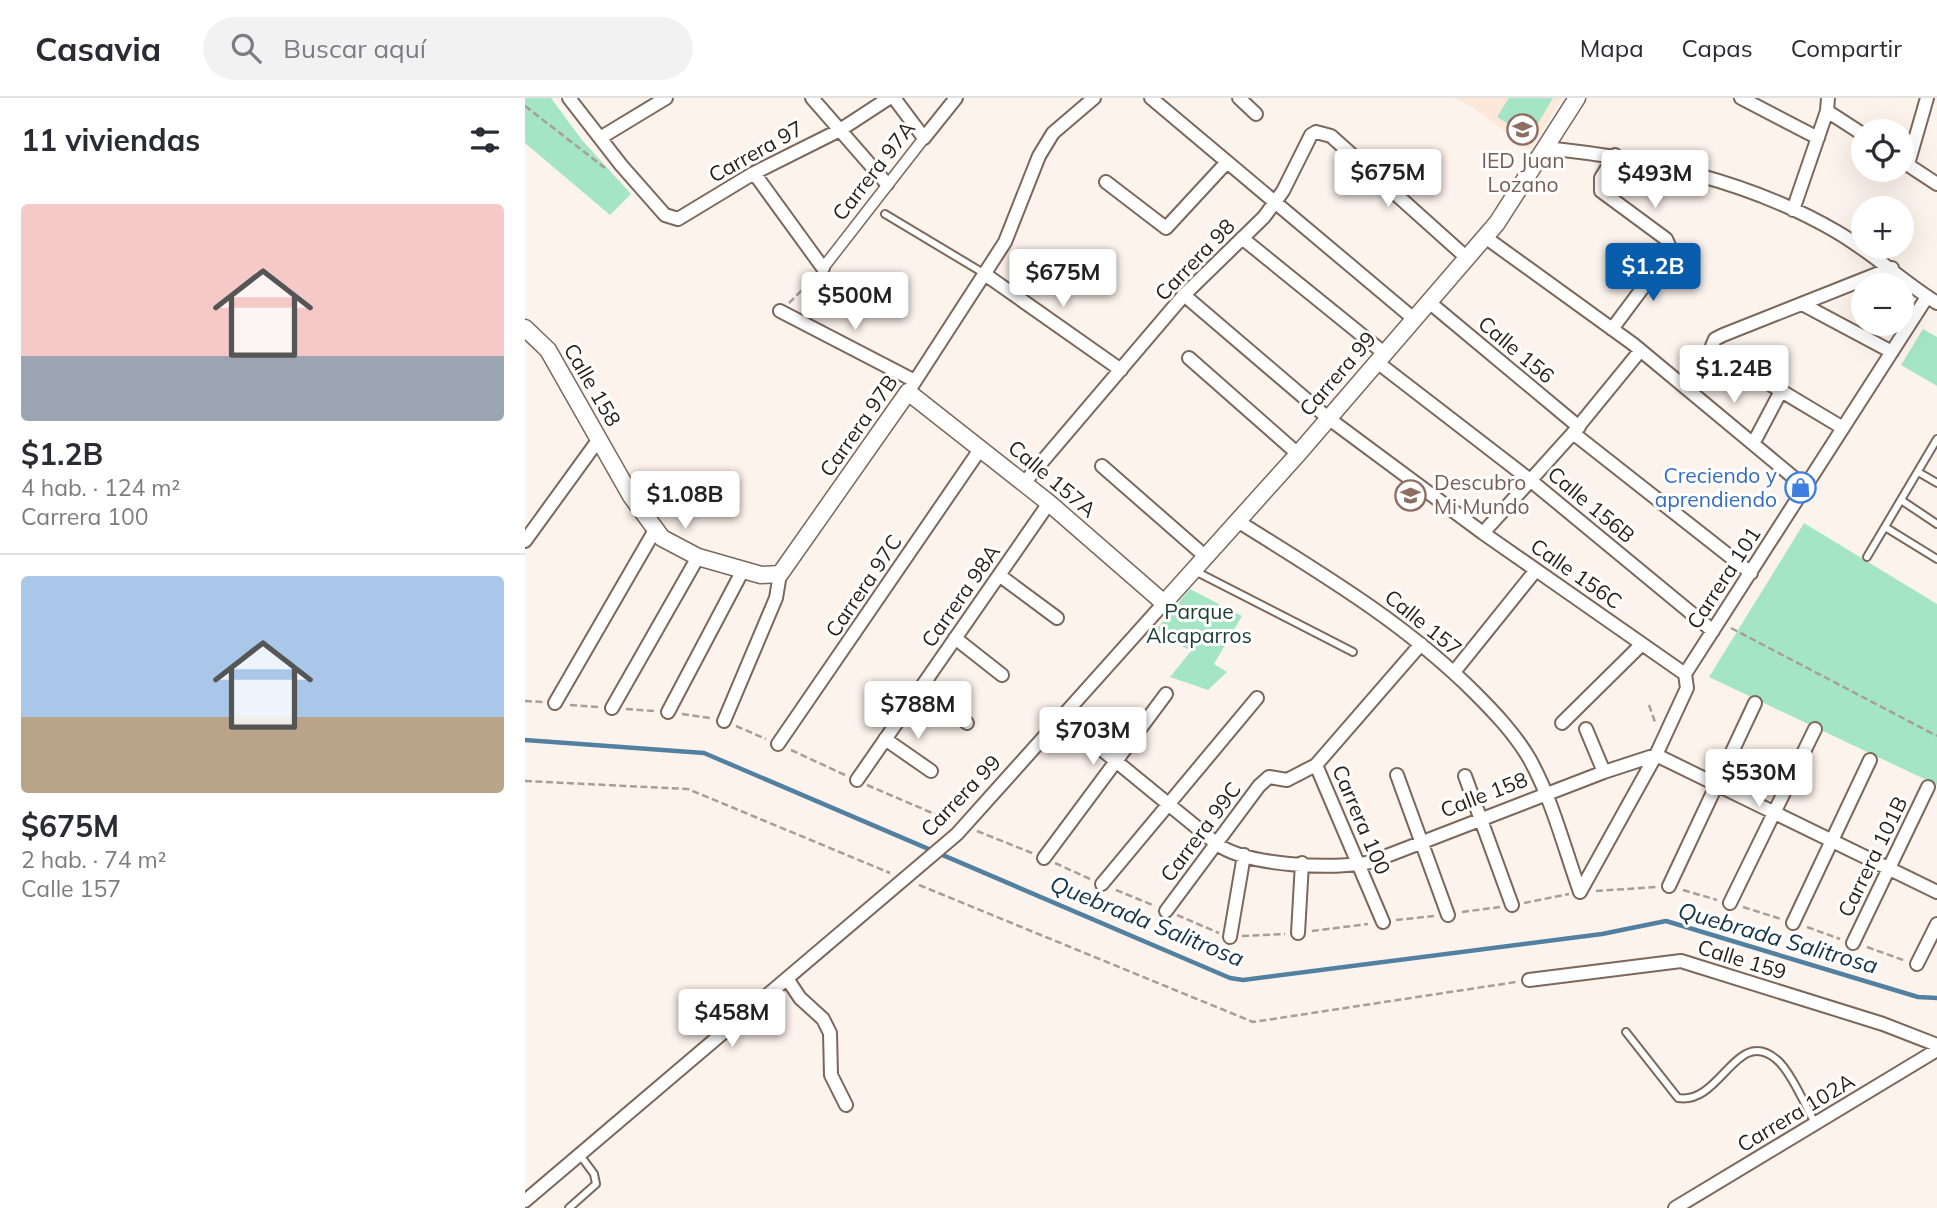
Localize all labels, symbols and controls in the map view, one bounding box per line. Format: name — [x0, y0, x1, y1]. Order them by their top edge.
search box — [203, 17, 693, 80]
text: Casavia — [35, 28, 161, 69]
icon: search — [227, 29, 265, 67]
text: Buscar aquí — [283, 32, 426, 65]
text: Mapa — [1580, 33, 1644, 63]
text: Capas — [1682, 33, 1753, 63]
text: Compartir — [1791, 33, 1902, 63]
school or university icon: IED Juan Lozano — [1506, 112, 1540, 146]
street label: Carrera 97 — [704, 115, 807, 188]
street label: Carrera 97A — [826, 115, 921, 225]
map controls — [1851, 119, 1914, 336]
button: locate — [1851, 119, 1914, 182]
text: 11 viviendas — [21, 121, 200, 159]
icon: filters — [466, 121, 504, 159]
place label: IED Juan Lozano — [1482, 147, 1564, 197]
pin: $675M — [1339, 150, 1437, 209]
pin: $493M — [1606, 150, 1704, 210]
text: $675M — [1350, 157, 1426, 186]
text: $493M — [1617, 158, 1693, 187]
button: + — [1851, 196, 1914, 259]
street label: Carrera 98 — [1149, 213, 1240, 306]
pin: $1.2B — [1604, 244, 1702, 303]
icon: home — [200, 250, 326, 376]
pin: $675M — [1014, 250, 1112, 309]
text: $1.2B — [1622, 251, 1684, 280]
text: $675M — [1025, 257, 1101, 286]
pin: $500M — [806, 272, 904, 332]
button: − — [1851, 273, 1914, 336]
text: $500M — [817, 280, 893, 309]
street label: Calle 156 — [1473, 310, 1560, 389]
street label: Carrera 99 — [1293, 326, 1381, 421]
street label: Calle 158 — [559, 338, 627, 431]
pin: $1.24B — [1677, 345, 1791, 405]
text: $1.24B — [1696, 353, 1772, 382]
street label: Carrera 97B — [814, 370, 903, 481]
street label: Calle 157A — [1003, 434, 1102, 523]
text: $1.2B — [21, 435, 103, 473]
street label: Calle 156B — [1543, 460, 1640, 548]
place label: Creciendo y aprendiendo — [1655, 462, 1777, 512]
place label: Descubro Mi Mundo — [1434, 469, 1530, 519]
shop icon: Creciendo y aprendiendo — [1783, 471, 1817, 505]
pin: $1.08B — [628, 472, 742, 531]
text: 4 hab. · 124 m² — [21, 473, 180, 502]
school or university icon: Descubro Mi Mundo — [1394, 478, 1428, 512]
text: $1.08B — [647, 479, 723, 508]
text: Carrera 100 — [21, 502, 149, 531]
street label: Carrera 101 — [1681, 521, 1766, 633]
street label: Carrera 97C — [819, 529, 907, 642]
street label: Calle 156C — [1526, 532, 1627, 614]
street label: Carrera 98A — [915, 539, 1005, 652]
street label: Calle 157 — [1380, 583, 1467, 661]
park label: Parque Alcaparros — [1146, 598, 1252, 648]
icon: home — [200, 622, 326, 748]
pin: $788M — [869, 682, 967, 741]
text: $788M — [880, 689, 956, 718]
pin: $703M — [1044, 708, 1142, 767]
text: $703M — [1055, 715, 1131, 744]
street label: Carrera 99 — [915, 749, 1006, 842]
pin: $530M — [1710, 750, 1808, 809]
text: $530M — [1721, 757, 1797, 786]
street label: Carrera 100 — [1327, 761, 1397, 878]
street label: Calle 158 — [1436, 766, 1531, 823]
street label: Carrera 99C — [1154, 776, 1246, 886]
street label: Carrera 101B — [1832, 792, 1912, 921]
text: $675M — [21, 807, 119, 845]
text: 2 hab. · 74 m² — [21, 845, 166, 874]
water label: Quebrada Salitrosa — [1046, 868, 1249, 973]
text: Calle 157 — [21, 874, 121, 903]
water label: Quebrada Salitrosa — [1675, 895, 1882, 980]
street label: Calle 159 — [1695, 933, 1790, 985]
pin: $458M — [683, 990, 781, 1049]
text: $458M — [694, 997, 770, 1026]
street label: Carrera 102A — [1732, 1067, 1859, 1157]

